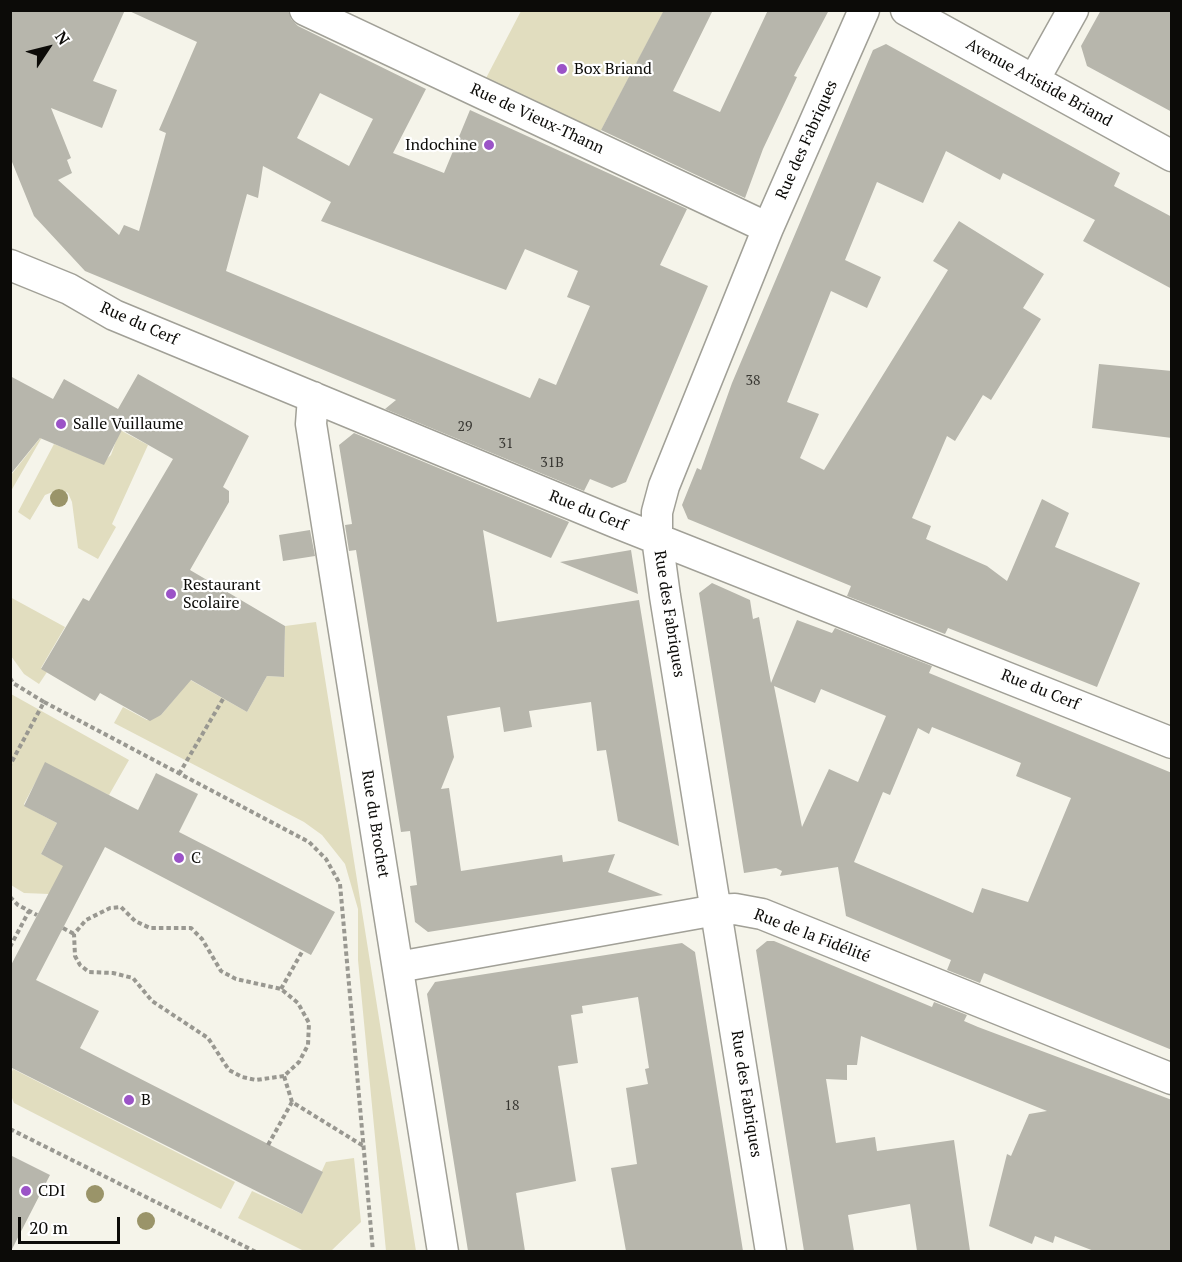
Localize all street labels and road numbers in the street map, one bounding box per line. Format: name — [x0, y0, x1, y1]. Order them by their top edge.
street label: Avenue Aristide Briand — [963, 35, 1115, 131]
street label: Rue des Fabriques — [772, 77, 842, 203]
street label: Rue de Vieux-Thann — [467, 80, 607, 158]
street label: Rue du Cerf — [97, 298, 181, 350]
street label: Rue du Cerf — [546, 487, 630, 535]
street label: Rue des Fabriques — [649, 549, 689, 679]
street label: Rue du Cerf — [998, 666, 1082, 714]
street label: Rue du Brochet — [357, 769, 393, 879]
street label: Rue de la Fidélité — [751, 905, 873, 967]
street label: Rue des Fabriques — [726, 1029, 766, 1159]

